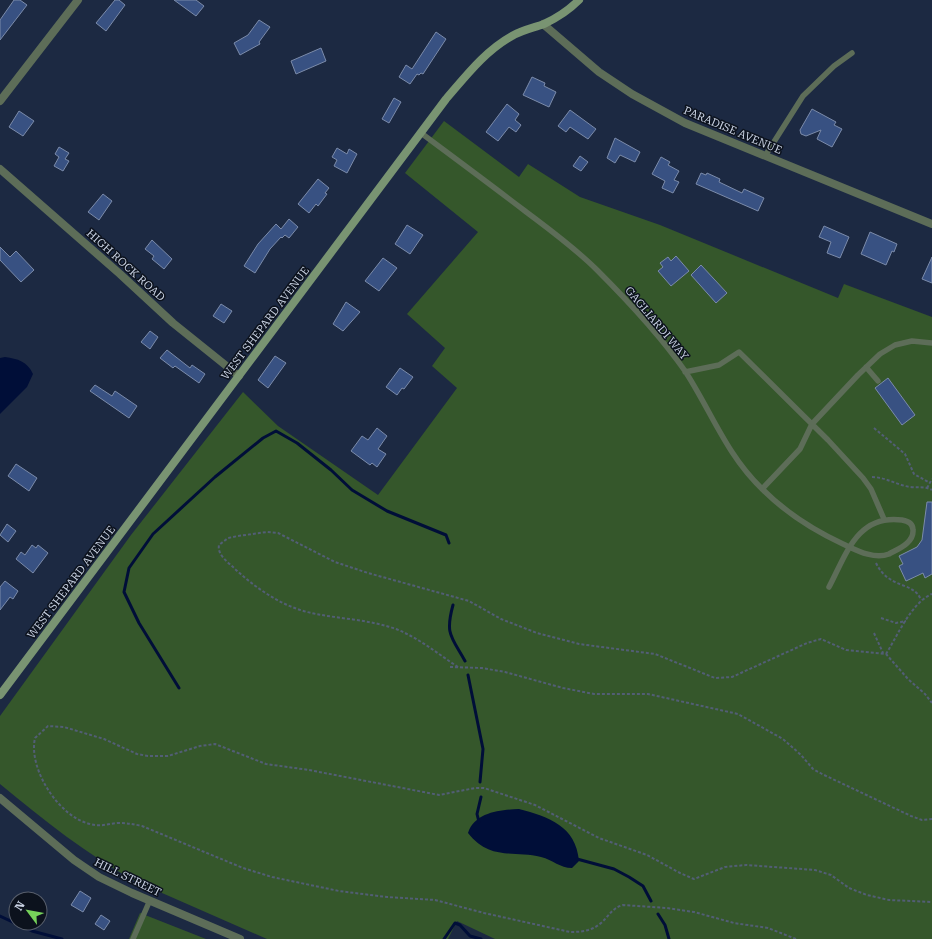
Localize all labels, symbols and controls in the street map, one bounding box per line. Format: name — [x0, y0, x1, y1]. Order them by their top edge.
street label: PARADISE AVENUE — [682, 104, 784, 157]
street label: HIGH ROCK ROAD — [84, 227, 168, 304]
street label: WEST SHEPARD AVENUE — [219, 264, 312, 382]
street label: GAGLIARDI WAY — [622, 284, 691, 363]
street label: WEST SHEPARD AVENUE — [25, 523, 118, 641]
street label: HILL STREET — [92, 856, 163, 899]
north arrow — [8, 891, 48, 931]
text: N — [12, 898, 28, 913]

